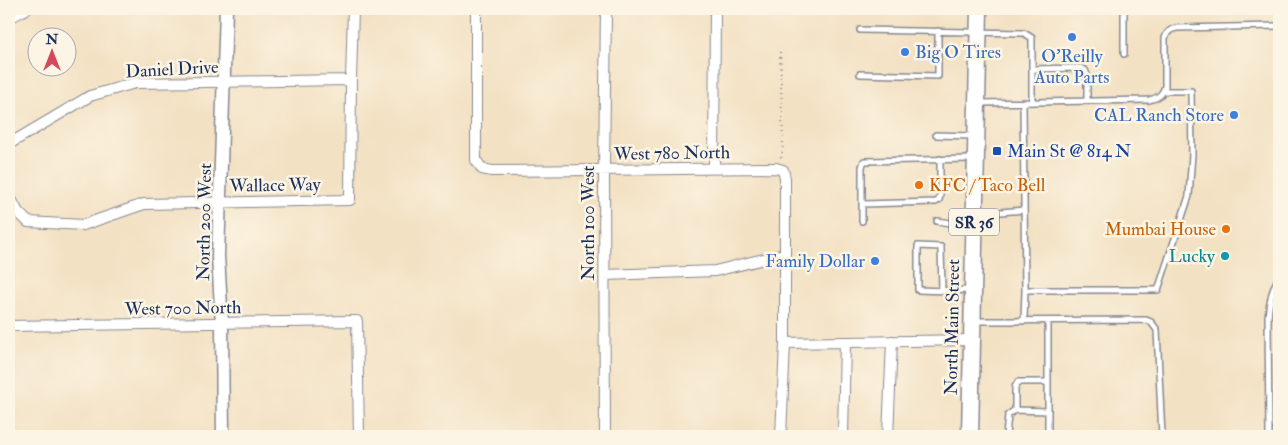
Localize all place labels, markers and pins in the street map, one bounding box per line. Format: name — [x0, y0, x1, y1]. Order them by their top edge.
marker: O'Reilly Auto Parts — [1066, 31, 1078, 43]
place label: Big O Tires — [915, 41, 1001, 64]
place label: O'Reilly Auto Parts — [1033, 45, 1110, 89]
marker: Big O Tires — [899, 46, 911, 58]
place label: CAL Ranch Store — [1094, 104, 1224, 127]
marker: CAL Ranch Store — [1228, 109, 1240, 121]
place label: Main St @ 814 N — [1007, 140, 1131, 163]
marker: Main St @ 814 N — [991, 145, 1003, 157]
place label: KFC / Taco Bell — [929, 174, 1046, 197]
marker: KFC / Taco Bell — [913, 179, 925, 191]
place label: Mumbai House — [1105, 218, 1216, 241]
marker: Mumbai House — [1220, 223, 1232, 235]
place label: Lucky — [1169, 245, 1216, 268]
place label: Family Dollar — [765, 250, 865, 273]
marker: Lucky — [1219, 250, 1231, 262]
marker: Family Dollar — [869, 255, 881, 267]

